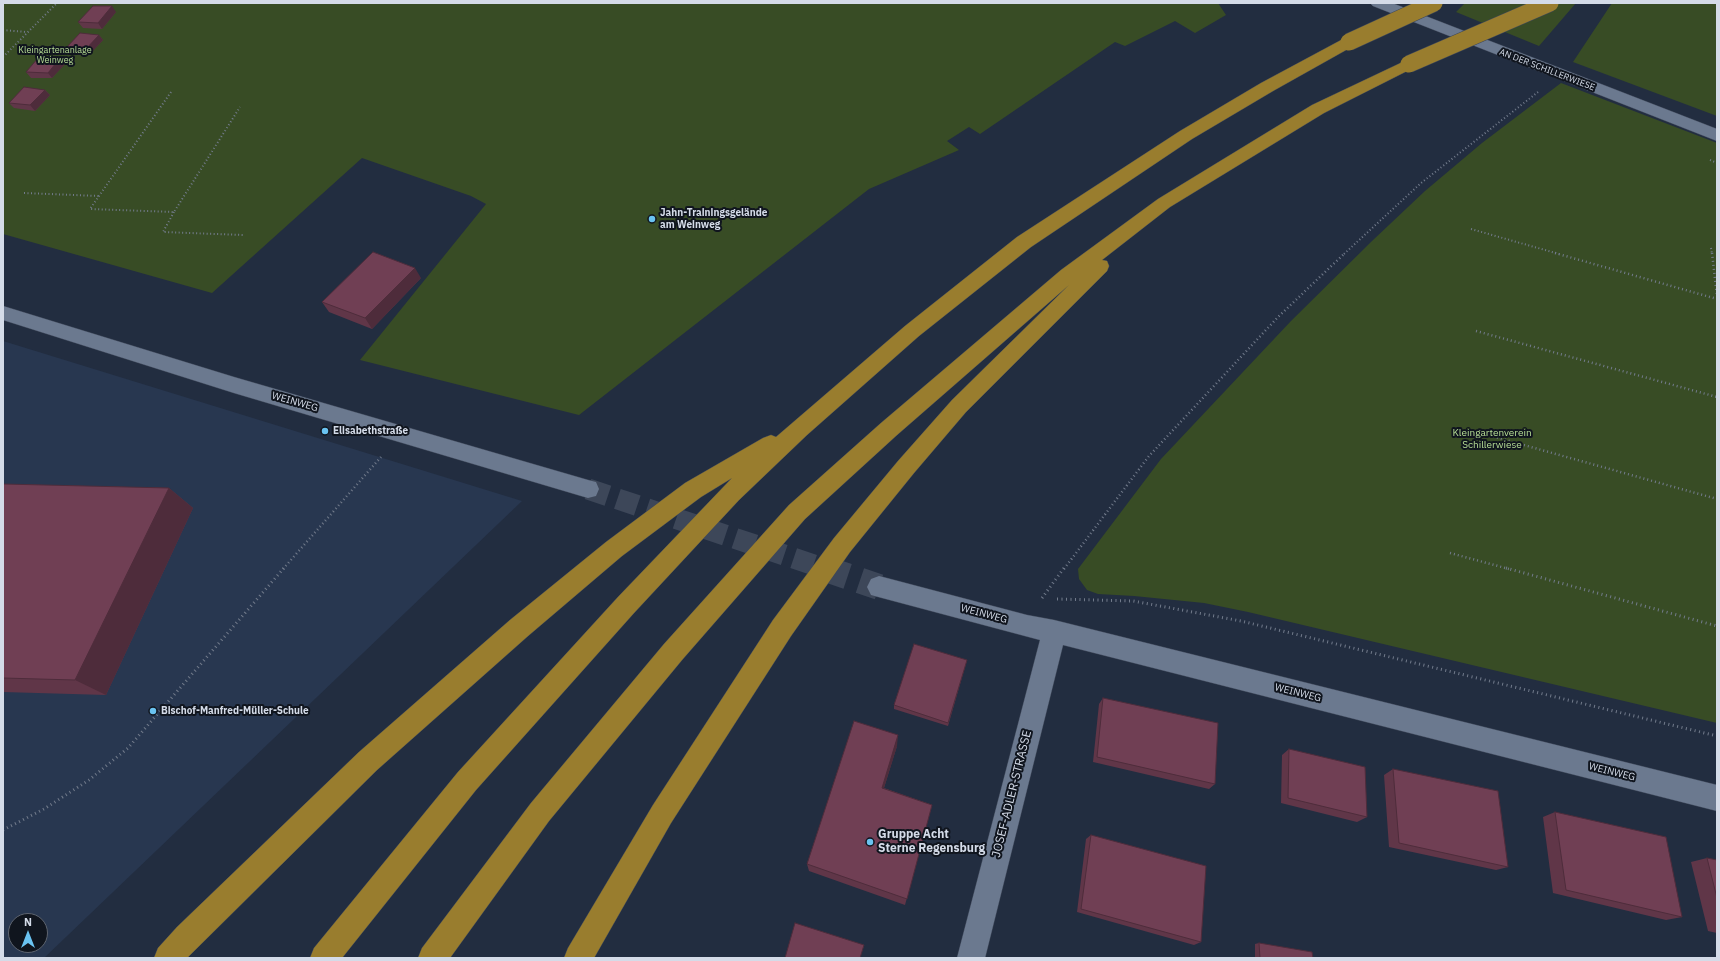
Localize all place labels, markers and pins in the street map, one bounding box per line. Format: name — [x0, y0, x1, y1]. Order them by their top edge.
place label: Jahn-Trainingsgelände am Weinweg — [660, 207, 767, 230]
marker: Jahn-Trainingsgelände am Weinweg — [647, 214, 657, 224]
place label: Elisabethstraße — [333, 425, 408, 437]
marker: Elisabethstraße — [320, 426, 330, 436]
place label: Bischof-Manfred-Müller-Schule — [161, 705, 309, 717]
marker: Bischof-Manfred-Müller-Schule — [148, 706, 158, 716]
place label: Gruppe Acht Sterne Regensburg — [878, 828, 985, 856]
marker: Gruppe Acht Sterne Regensburg — [865, 837, 875, 847]

